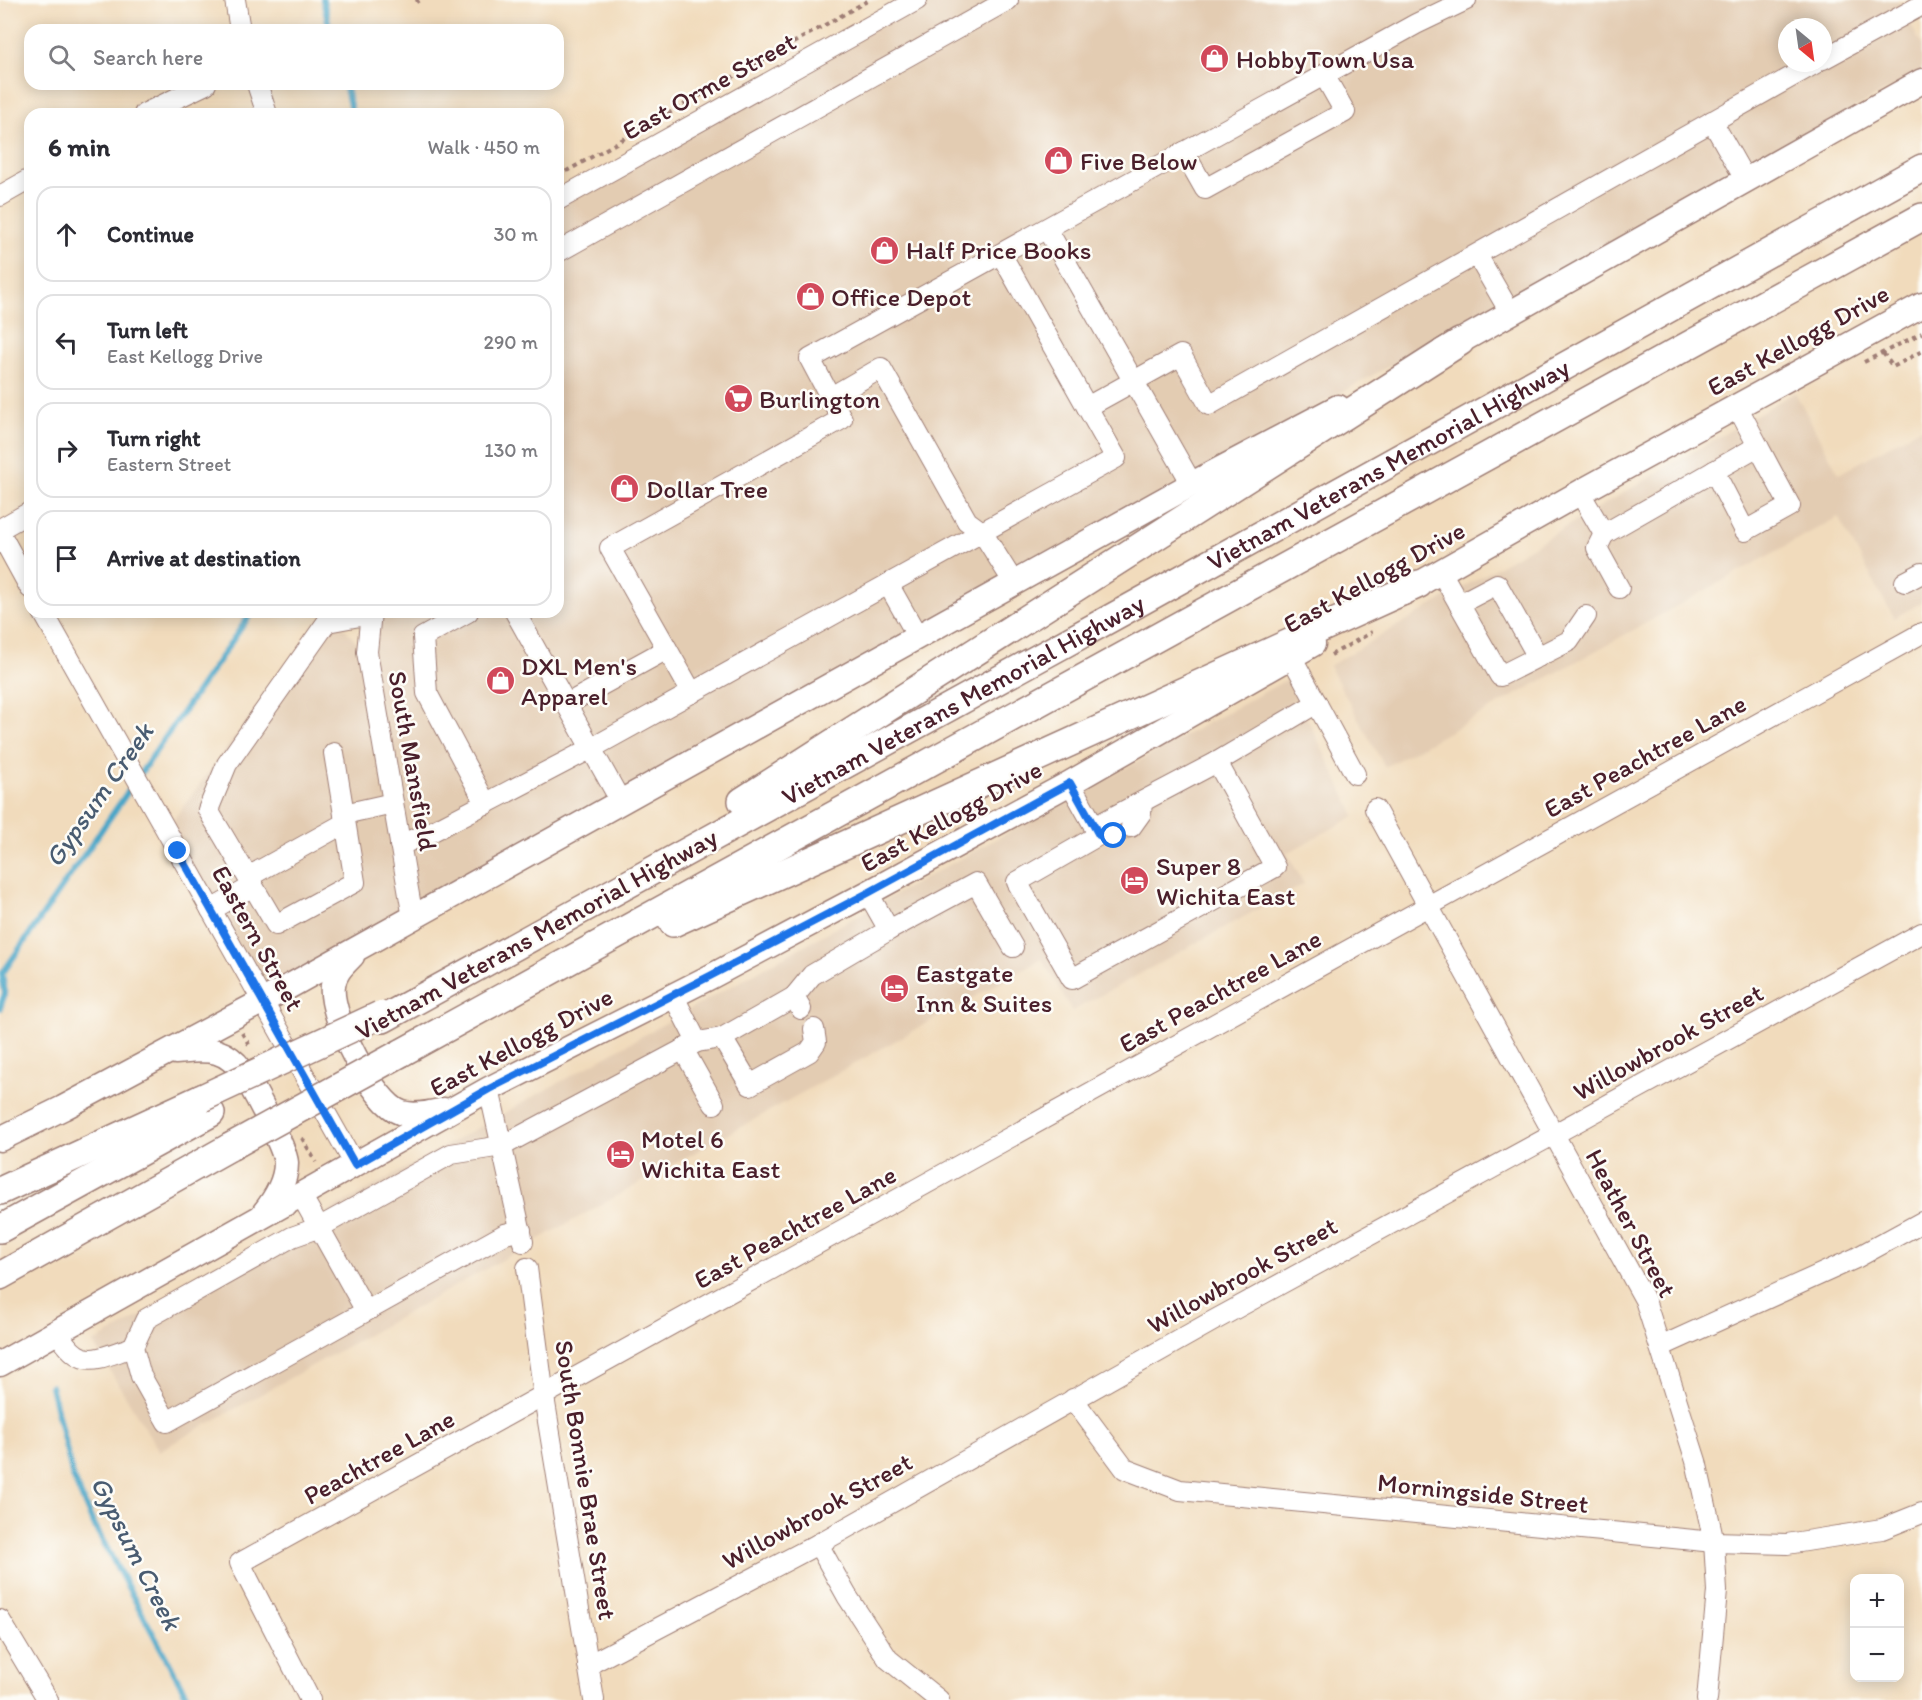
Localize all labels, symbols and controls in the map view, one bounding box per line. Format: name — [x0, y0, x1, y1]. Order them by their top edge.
north arrow — [1778, 18, 1832, 72]
search box — [24, 24, 564, 90]
street label: East Orme Street — [617, 25, 802, 147]
icon: search — [45, 41, 78, 74]
shop icon: HobbyTown Usa — [1199, 43, 1231, 75]
place label: HobbyTown Usa — [1236, 43, 1415, 75]
text: Search here — [93, 44, 203, 71]
text: 6 min — [48, 131, 110, 163]
text: Walk · 450 m — [427, 135, 540, 159]
shop icon: Five Below — [1043, 145, 1075, 177]
place label: Five Below — [1080, 145, 1198, 177]
icon: ahead — [50, 218, 83, 251]
text: Continue — [107, 221, 194, 248]
text: 30 m — [493, 222, 538, 246]
shop icon: Half Price Books — [869, 234, 901, 266]
place label: Half Price Books — [906, 234, 1091, 266]
street label: East Kellogg Drive — [1702, 277, 1894, 403]
shop icon: Office Depot — [794, 281, 826, 313]
place label: Office Depot — [831, 281, 971, 313]
text: Turn left — [107, 317, 188, 344]
icon: left — [50, 326, 83, 359]
text: 290 m — [483, 330, 538, 354]
text: East Kellogg Drive — [107, 344, 263, 368]
street label: Vietnam Veterans Memorial Highway — [1201, 351, 1575, 578]
supermarket icon: Burlington — [722, 383, 754, 415]
place label: Burlington — [759, 383, 881, 415]
text: Turn right — [107, 425, 201, 452]
icon: right — [50, 434, 83, 467]
text: 130 m — [484, 438, 538, 462]
text: Eastern Street — [107, 452, 231, 476]
shop icon: Dollar Tree — [609, 473, 641, 505]
place label: Dollar Tree — [646, 473, 768, 505]
street label: East Kellogg Drive — [1278, 514, 1470, 640]
icon: arrive — [50, 542, 83, 575]
text: Arrive at destination — [107, 545, 301, 572]
street label: Vietnam Veterans Memorial Highway — [776, 587, 1150, 812]
place label: DXL Men's Apparel — [521, 650, 637, 712]
shop icon: DXL Men's Apparel — [484, 665, 516, 697]
street label: South Mansfield — [381, 668, 445, 854]
street label: East Peachtree Lane — [1538, 687, 1752, 825]
water label: Gypsum Creek — [37, 715, 161, 873]
street label: East Kellogg Drive — [855, 753, 1047, 879]
street label: Vietnam Veterans Memorial Highway — [349, 821, 723, 1047]
route start — [1100, 822, 1126, 848]
route end — [164, 837, 190, 863]
place label: Super 8 Wichita East — [1156, 850, 1296, 912]
street label: Eastern Street — [205, 860, 311, 1017]
hotel icon: Super 8 Wichita East — [1119, 865, 1151, 897]
street label: East Peachtree Lane — [1113, 922, 1327, 1060]
place label: Eastgate Inn & Suites — [916, 957, 1052, 1019]
hotel icon: Eastgate Inn & Suites — [879, 972, 911, 1004]
street label: Willowbrook Street — [1567, 976, 1769, 1108]
street label: East Kellogg Drive — [424, 980, 618, 1104]
place label: Motel 6 Wichita East — [641, 1123, 781, 1185]
hotel icon: Motel 6 Wichita East — [604, 1138, 636, 1170]
street label: Heather Street — [1578, 1143, 1684, 1303]
street label: East Peachtree Lane — [688, 1158, 902, 1296]
street label: Willowbrook Street — [1141, 1209, 1343, 1341]
street label: South Bonnie Brae Street — [548, 1338, 624, 1622]
street label: Peachtree Lane — [298, 1402, 460, 1512]
street label: Willowbrook Street — [716, 1445, 918, 1577]
street label: Morningside Street — [1376, 1466, 1590, 1520]
water label: Gypsum Creek — [84, 1471, 190, 1637]
map controls — [1850, 1574, 1904, 1682]
button: + — [1850, 1574, 1904, 1628]
button: − — [1850, 1628, 1904, 1682]

